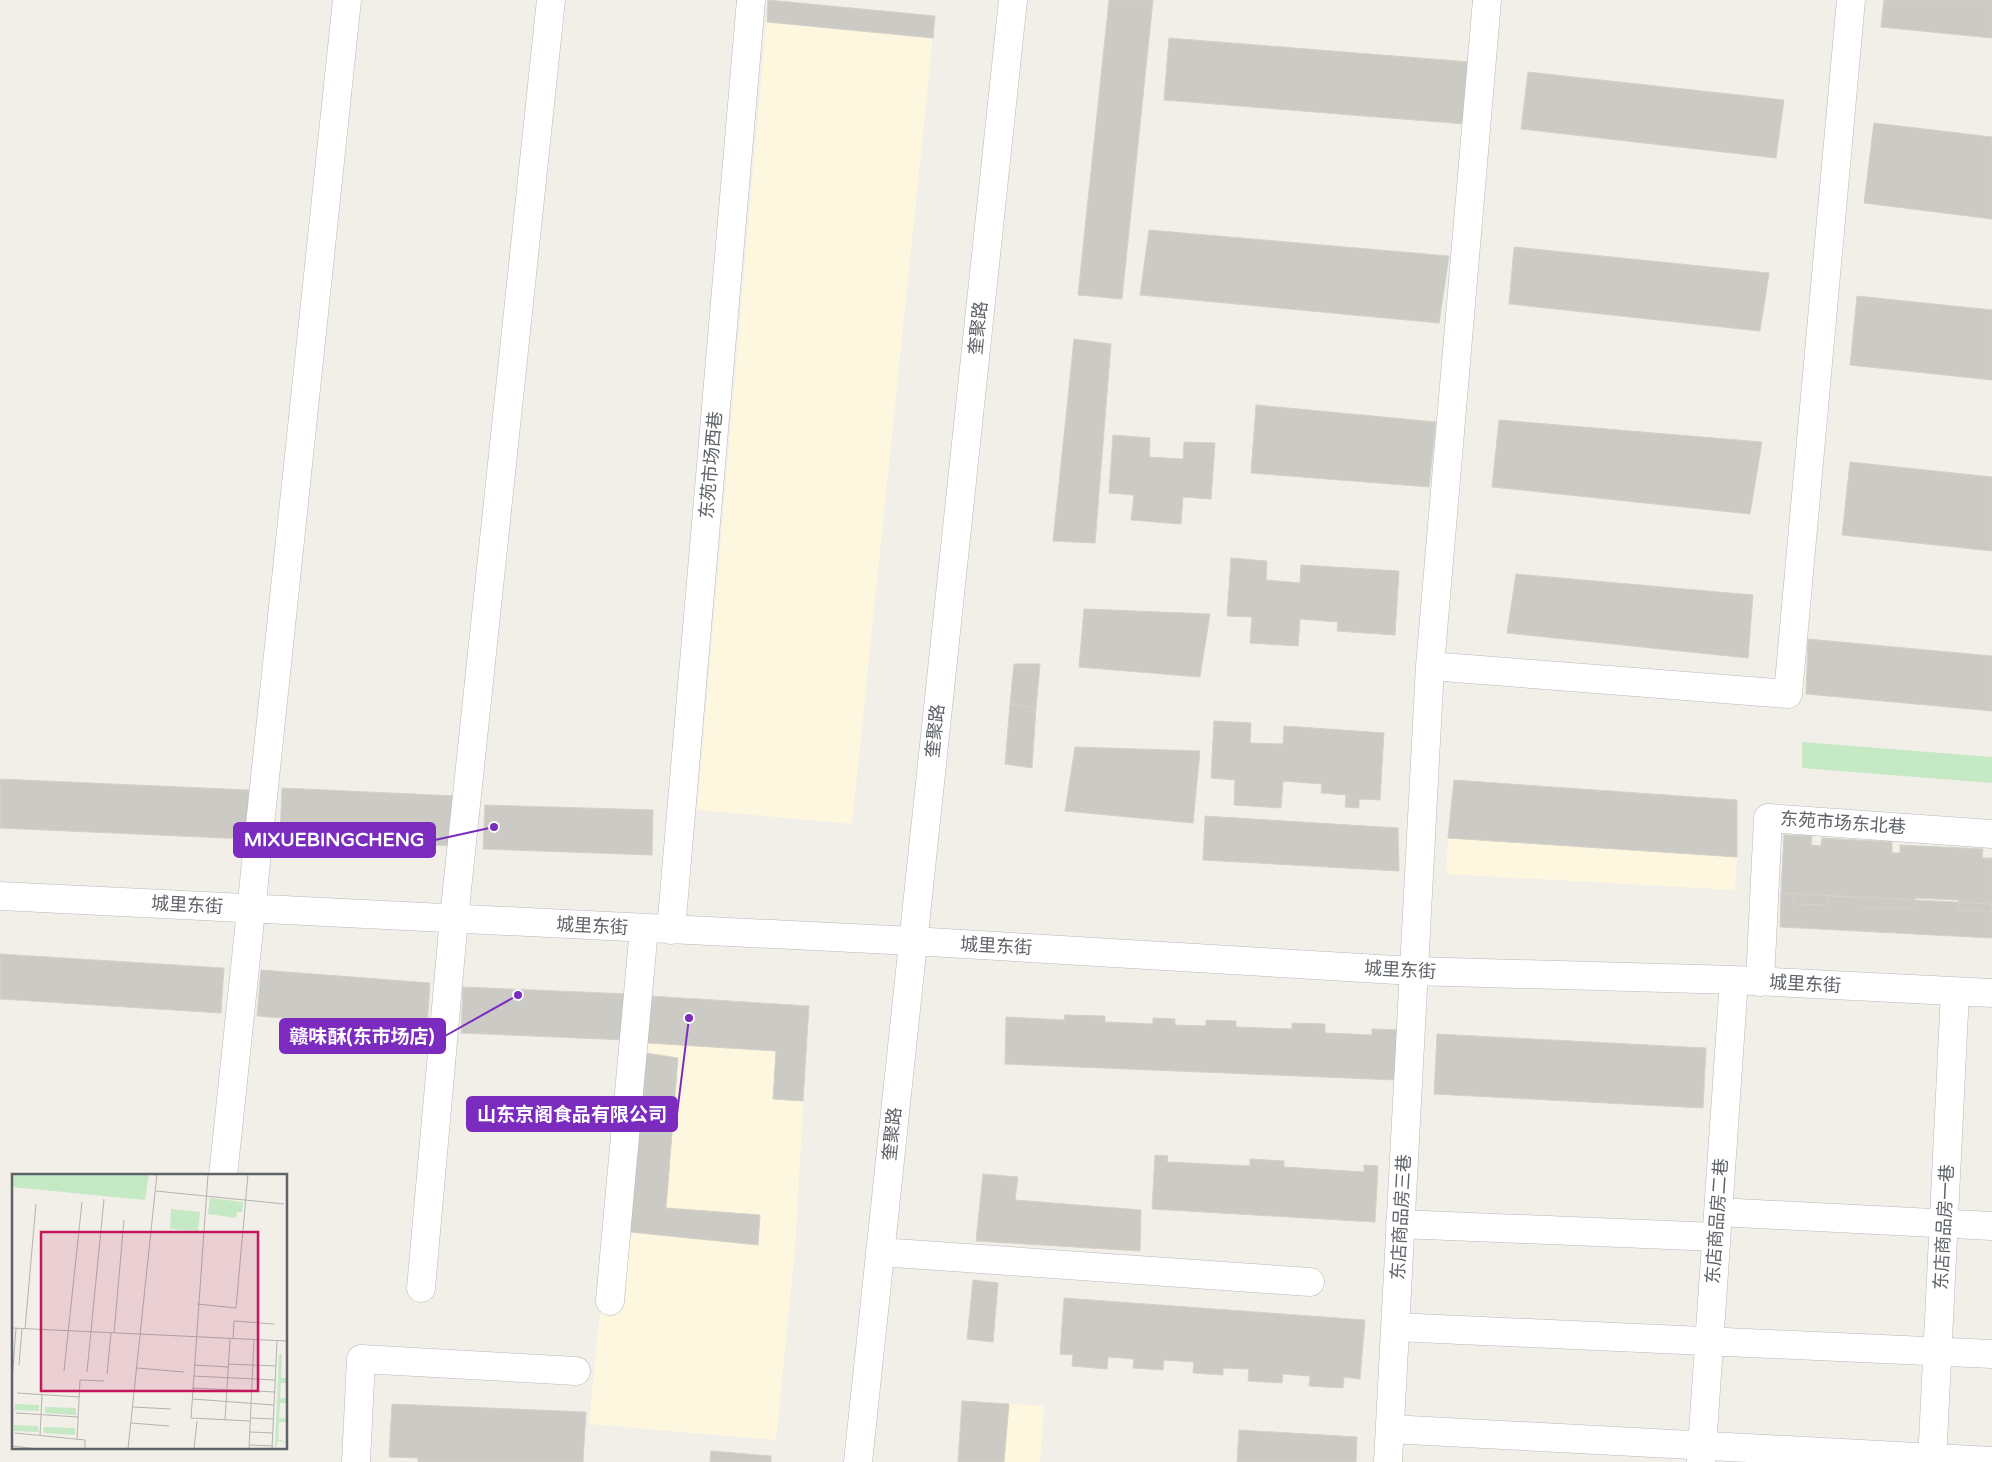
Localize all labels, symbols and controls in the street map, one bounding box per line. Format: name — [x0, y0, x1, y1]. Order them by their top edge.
street label: 奎聚路 — [964, 300, 992, 356]
street label: 东苑市场西巷 — [695, 410, 727, 520]
street label: 奎聚路 — [921, 703, 949, 759]
street label: 东苑市场东北巷 — [1779, 808, 1907, 838]
callout: MIXUEBINGCHENG — [234, 823, 435, 857]
text: MIXUEBINGCHENG — [244, 829, 424, 851]
street label: 城里东街 — [150, 892, 224, 918]
street label: 城里东街 — [555, 913, 629, 939]
street label: 城里东街 — [959, 933, 1033, 959]
street label: 城里东街 — [1363, 957, 1437, 983]
street label: 城里东街 — [1768, 971, 1842, 997]
callout: 赣味酥(东市场店) — [280, 1019, 445, 1053]
text: 赣味酥(东市场店) — [290, 1026, 434, 1048]
callout: 山东京阁食品有限公司 — [467, 1097, 677, 1131]
text: 山东京阁食品有限公司 — [477, 1104, 667, 1126]
street label: 奎聚路 — [878, 1106, 906, 1162]
street label: 东店商品房三巷 — [1387, 1154, 1415, 1280]
street label: 东店商品房二巷 — [1702, 1157, 1732, 1285]
street label: 东店商品房一巷 — [1930, 1164, 1958, 1290]
inset map — [12, 1174, 288, 1450]

